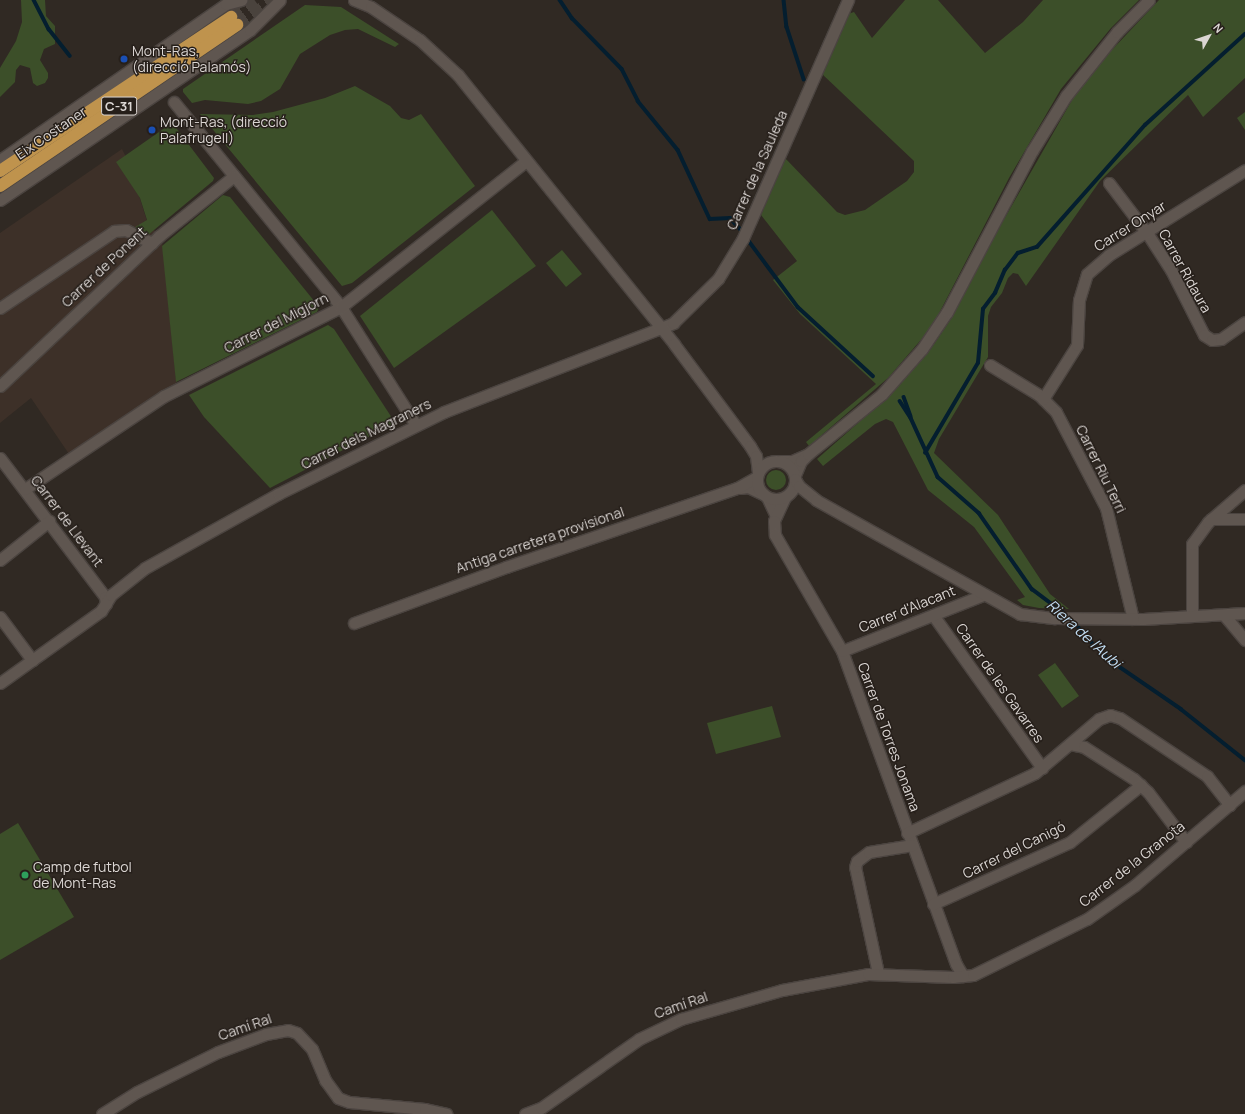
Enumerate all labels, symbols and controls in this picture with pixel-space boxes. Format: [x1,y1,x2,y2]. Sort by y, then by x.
north arrow [1189,16,1229,56]
text: N [1210,20,1227,36]
place label: Mont-Ras, (direcció Palamós) [132,43,251,76]
marker: Mont-Ras, (direcció Palamós) [119,54,129,64]
road number: C-31 [101,95,137,117]
street label: Eix Costaner [12,103,90,163]
street label: Carrer de la Sauleda [723,108,791,232]
place label: Mont-Ras, (direcció Palafrugell) [160,114,287,146]
marker: Mont-Ras, (direcció Palafrugell) [147,125,157,135]
street label: Carrer Onyar [1091,197,1169,255]
street label: Carrer de Ponent [58,223,150,311]
street label: Carrer Ridaura [1155,226,1215,316]
street label: Carrer del Migjorn [221,289,331,357]
street label: Carrer dels Magraners [298,395,434,473]
street label: Carrer Riu Terri [1072,422,1130,516]
street label: Carrer de Llevant [27,472,107,570]
street label: Antiga carretera provisional [453,503,627,577]
street label: Carrer d'Alacant [856,582,958,636]
water label: Riera de l'Aubi [1043,596,1125,672]
street label: Carrer de les Gavarres [952,620,1048,746]
street label: Carrer de Torres Jonama [854,660,924,814]
street label: Carrer del Canigó [960,818,1068,882]
street label: Carrer de la Granota [1076,818,1188,910]
place label: Camp de futbol de Mont-Ras [33,859,132,892]
marker: Camp de futbol de Mont-Ras [20,870,30,880]
street label: Camí Ral [652,988,710,1022]
street label: Camí Ral [216,1010,274,1044]

